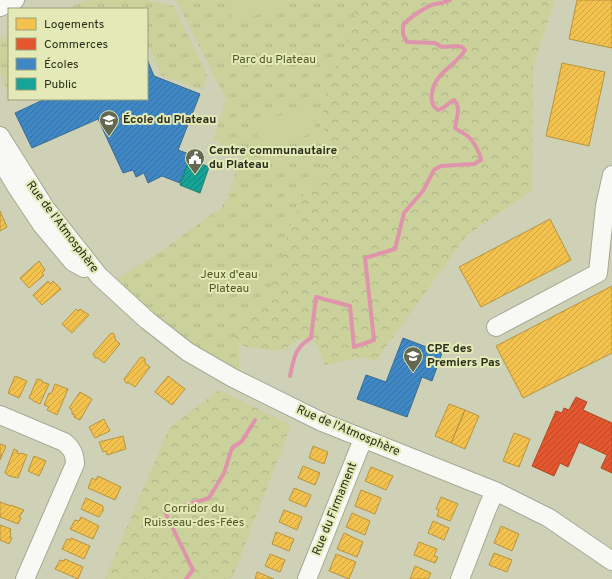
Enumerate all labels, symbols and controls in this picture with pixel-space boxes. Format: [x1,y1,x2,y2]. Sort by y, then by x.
legend [8,8,148,100]
text: Logements [44,17,104,33]
text: Commerces [44,37,108,53]
park label: Parc du Plateau [232,52,316,68]
text: Écoles [44,57,79,73]
text: Public [44,77,77,93]
school or university icon: École du Plateau [98,109,120,137]
place label: École du Plateau [123,112,216,128]
place label: Centre communautaire du Plateau [209,143,338,173]
public building icon: Centre communautaire du Plateau [184,147,206,175]
street label: Rue de l'Atmosphère [22,178,102,276]
park label: Jeux d'eau Plateau [200,267,258,297]
place label: CPE des Premiers Pas [427,341,501,371]
school or university icon: CPE des Premiers Pas [402,345,424,373]
street label: Rue de l'Atmosphère [294,402,402,460]
street label: Rue du Firmament [309,460,361,558]
park label: Corridor du Ruisseau-des-Fées [144,501,244,531]

